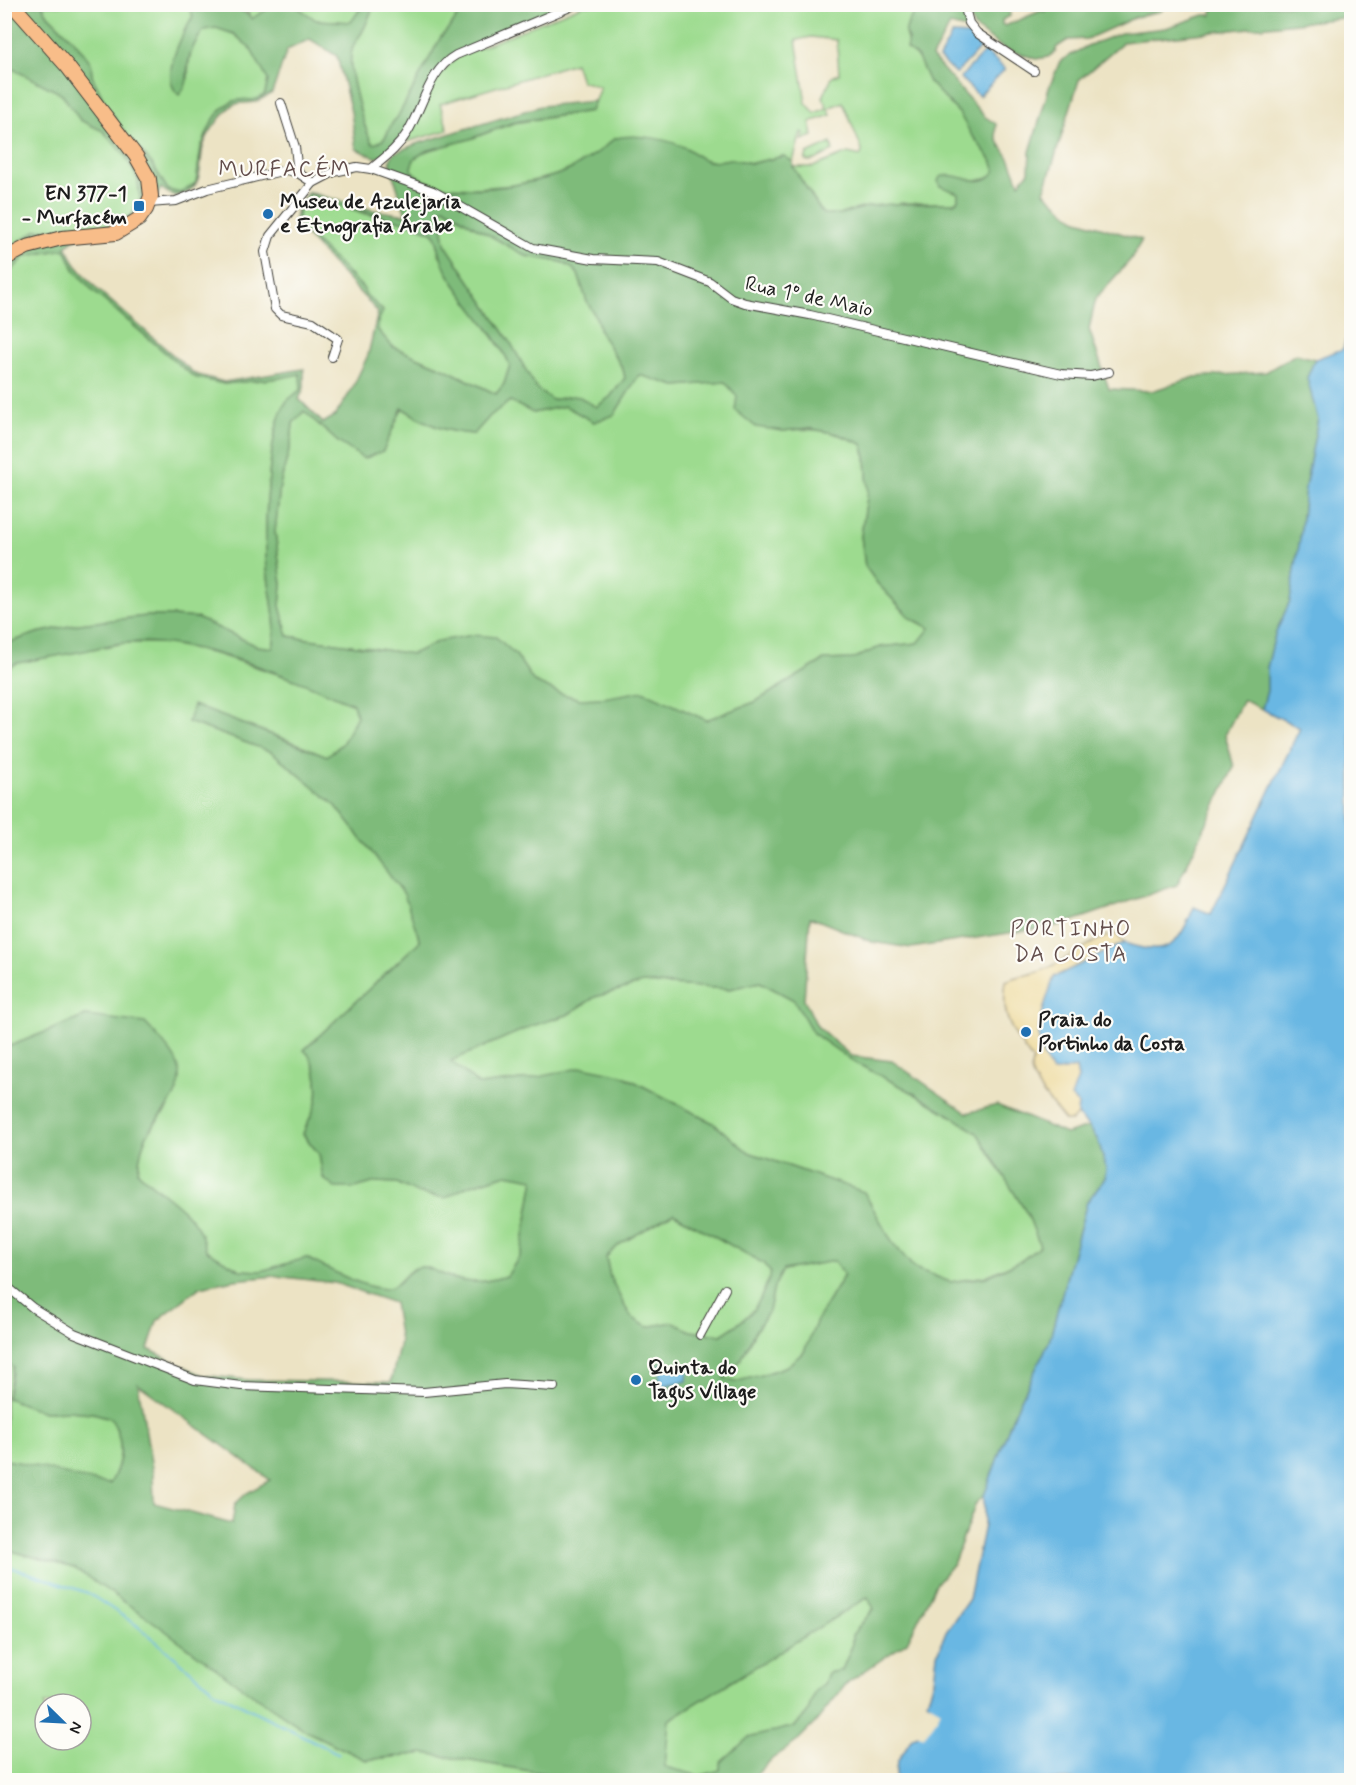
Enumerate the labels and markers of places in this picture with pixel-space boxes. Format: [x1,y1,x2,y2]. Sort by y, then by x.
place label: EN 377-1 - Murfacém [22,180,127,232]
place label: Museu de Azulejaria e Etnografia Árabe [280,188,462,242]
marker: EN 377-1 - Murfacém [132,199,146,213]
marker: Museu de Azulejaria e Etnografia Árabe [261,207,275,221]
place label: Praia do Portinho da Costa [1038,1006,1185,1058]
marker: Praia do Portinho da Costa [1019,1025,1033,1039]
place label: Quinta do Tagus Village [648,1354,757,1408]
marker: Quinta do Tagus Village [629,1373,643,1387]

